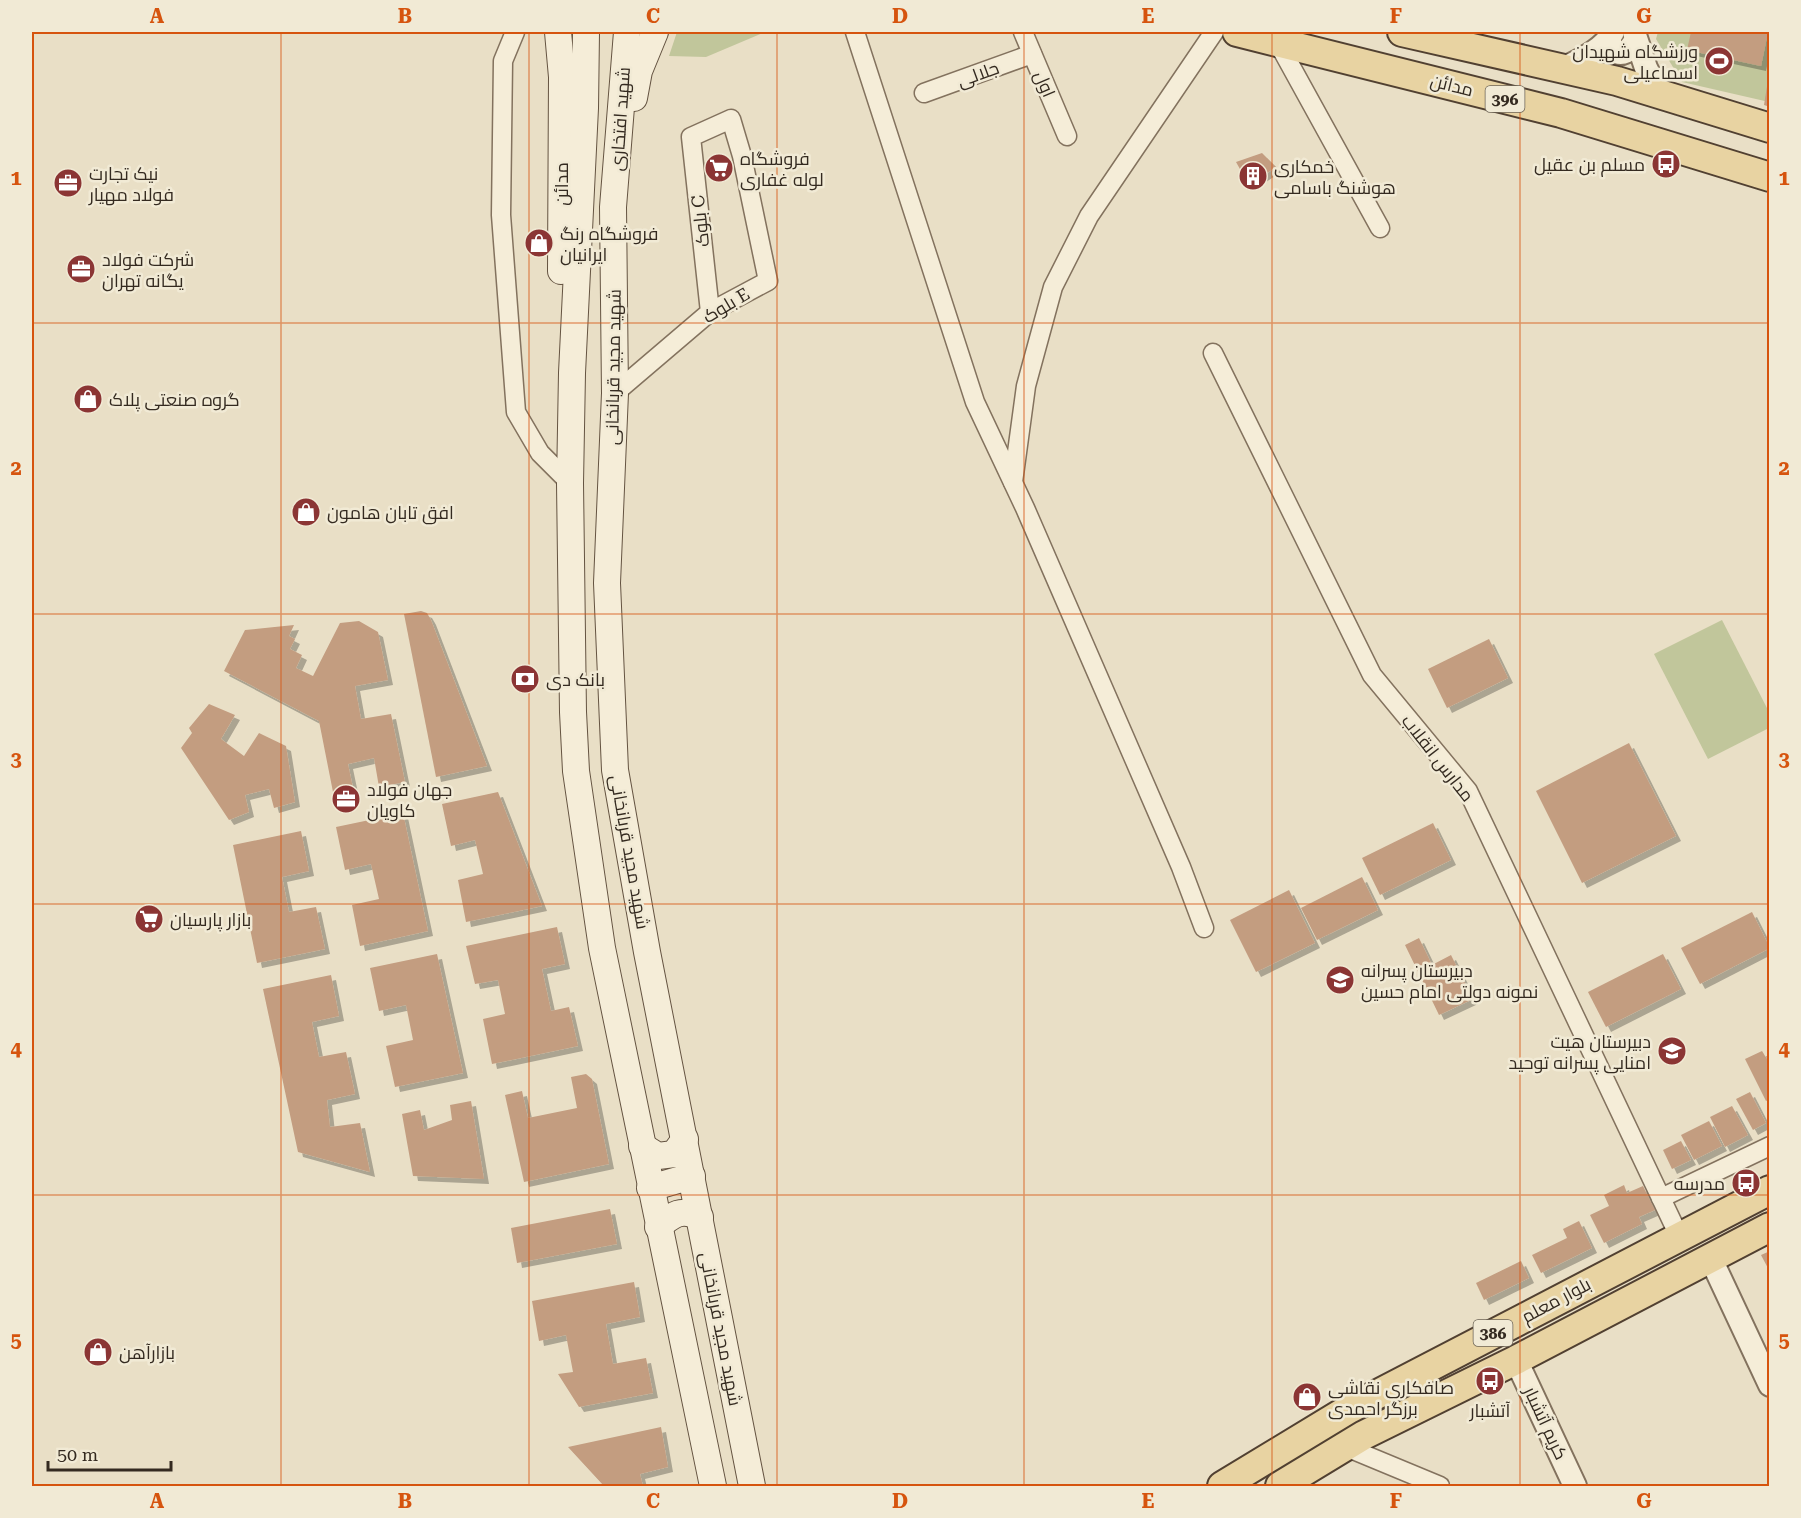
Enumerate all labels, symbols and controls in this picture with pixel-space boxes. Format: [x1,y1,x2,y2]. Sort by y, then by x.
text: A [150,4,165,28]
text: B [398,4,412,28]
text: C [646,4,660,28]
text: D [892,4,908,28]
text: E [1142,4,1155,28]
text: F [1390,4,1402,28]
text: G [1636,4,1652,28]
place label: ورزشگاه شهیدان اسماعیلی [1572,41,1698,84]
sports icon: ورزشگاه شهیدان اسماعیلی [1703,45,1735,77]
street label: جلالی [954,57,1002,92]
street label: شهید افتخاری [606,66,635,172]
street label: اول [1029,68,1060,101]
street label: مدائن [1428,70,1476,101]
road number: 396 [1486,86,1524,112]
place label: فروشگاه لوله غفاری [740,148,824,191]
bus stop icon: مسلم بن عقیل [1650,148,1682,180]
supermarket icon: فروشگاه لوله غفاری [703,152,735,184]
place label: مسلم بن عقیل [1534,154,1645,177]
place label: خمکاری هوشنگ باسامی [1274,156,1396,199]
building icon: خمکاری هوشنگ باسامی [1237,160,1269,192]
street label: مدائن [551,162,573,206]
place label: نیک تجارت فولاد مهیار [88,163,174,206]
text: 1 [10,166,22,190]
text: 1 [1778,166,1790,190]
office icon: نیک تجارت فولاد مهیار [52,167,84,199]
street label: بلوک C [687,194,714,248]
place label: فروشگاه رنگ ایرانیان [560,223,658,266]
shop icon: فروشگاه رنگ ایرانیان [523,227,555,259]
place label: شرکت فولاد یگانه تهران [102,249,194,292]
office icon: شرکت فولاد یگانه تهران [65,253,97,285]
street label: بلوک E [699,283,754,328]
street label: شهید مجید قربانخانی [601,289,626,445]
shop icon: گروه صنعتی پلاک [72,383,104,415]
place label: گروه صنعتی پلاک [109,389,240,412]
text: 2 [10,456,22,480]
text: 2 [1778,456,1790,480]
shop icon: افق تابان هامون [290,496,322,528]
place label: افق تابان هامون [327,502,454,525]
bank icon: بانک دی [509,663,541,695]
place label: بانک دی [546,669,605,691]
street label: مدارس انقلاب [1397,710,1478,806]
text: 3 [10,747,22,771]
text: 3 [1778,747,1790,771]
street label: شهید مجید قربانخانی [605,773,654,931]
place label: جهان فولاد کاویان [367,779,452,822]
office icon: جهان فولاد کاویان [330,783,362,815]
supermarket icon: بازار پارسیان [133,903,165,935]
place label: بازار پارسیان [170,909,251,932]
place label: دبیرستان پسرانه نمونه دولتی امام حسین [1361,960,1538,1004]
school or university icon: دبیرستان پسرانه نمونه دولتی امام حسین [1324,964,1356,996]
place label: دبیرستان هیت امنایی پسرانه توحید [1509,1031,1651,1075]
school or university icon: دبیرستان هیت امنایی پسرانه توحید [1656,1035,1688,1067]
text: 4 [10,1037,22,1061]
text: 4 [1778,1037,1790,1061]
bus stop icon: مدرسه [1730,1167,1762,1199]
place label: مدرسه [1674,1173,1725,1195]
street label: شهید مجید قربانخانی [695,1250,746,1408]
street label: بلوار معلم [1518,1273,1595,1329]
road number: 386 [1474,1320,1512,1346]
text: 5 [10,1328,22,1352]
text: 5 [1778,1328,1790,1352]
shop icon: بازارآهن [82,1336,114,1368]
place label: بازارآهن [119,1342,175,1364]
bus stop icon: آتشبار [1474,1365,1506,1397]
place label: صافکاری نقاشی برزگر احمدی [1328,1377,1454,1420]
shop icon: صافکاری نقاشی برزگر احمدی [1291,1381,1323,1413]
street label: کریم آتشبار [1518,1382,1572,1464]
place label: آتشبار [1469,1400,1510,1422]
scale bar [48,1434,171,1472]
text: 50 m [57,1444,98,1465]
text: A [150,1489,165,1513]
text: B [398,1489,412,1513]
text: C [646,1489,660,1513]
text: D [892,1489,908,1513]
text: E [1142,1489,1155,1513]
text: F [1390,1489,1402,1513]
text: G [1636,1489,1652,1513]

